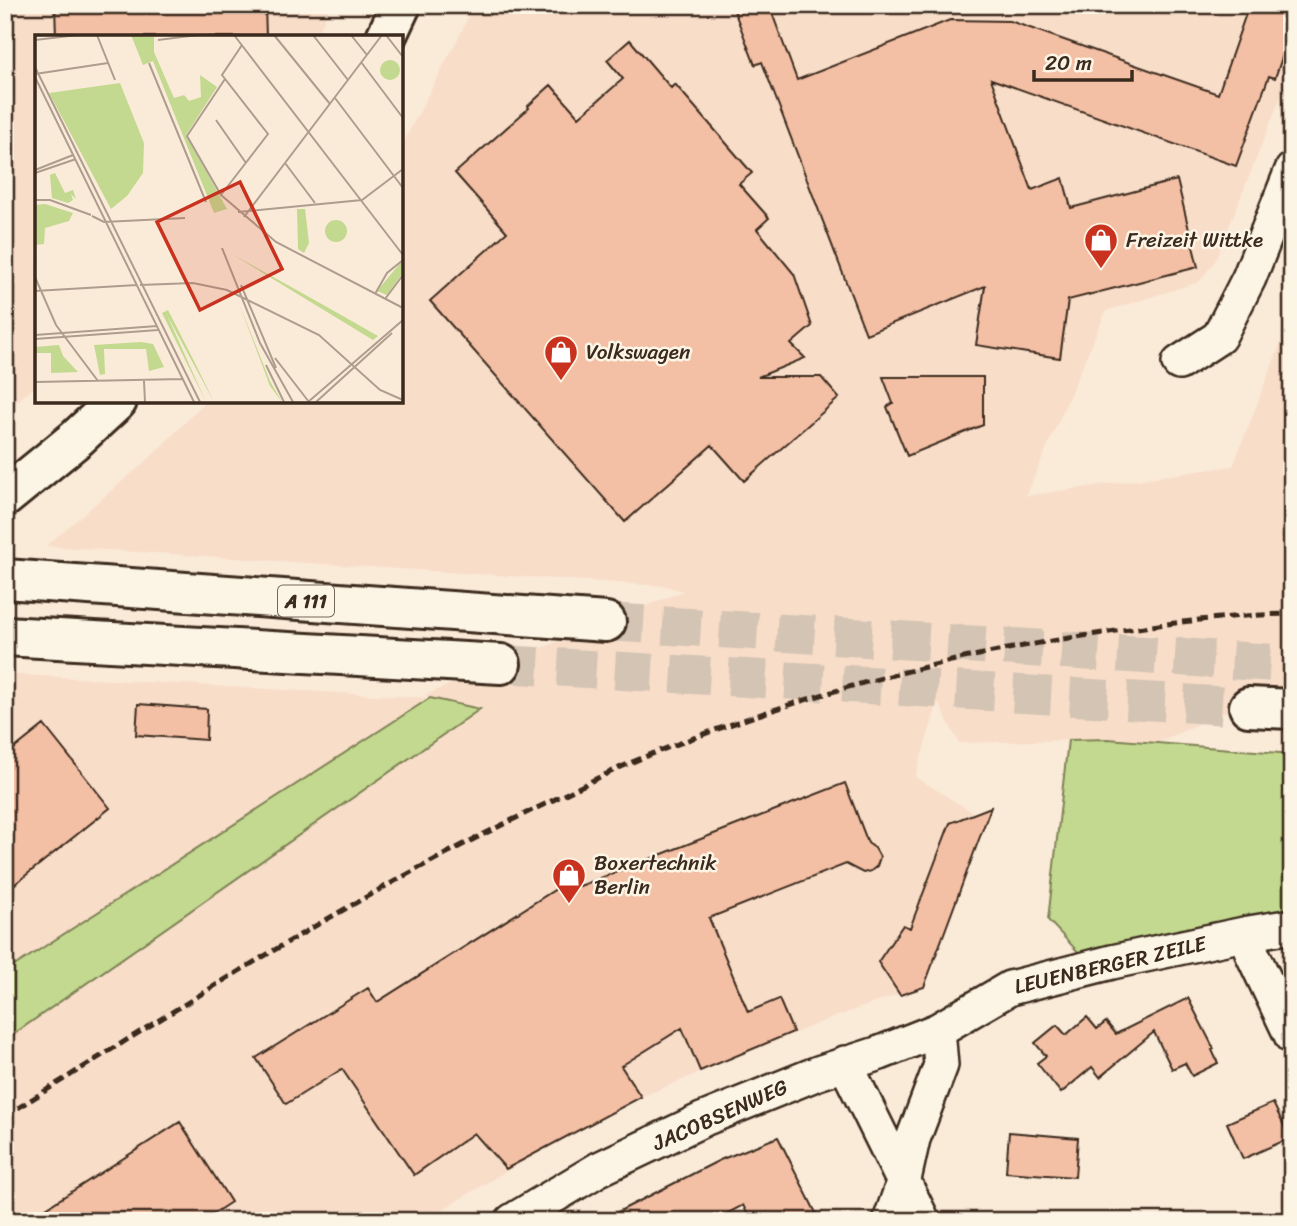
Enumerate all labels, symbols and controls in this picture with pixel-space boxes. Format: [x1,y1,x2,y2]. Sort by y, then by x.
inset map [35,35,402,402]
scale bar [1034,38,1132,82]
text: 20 m [1045,44,1092,82]
shop icon: Freizeit Wittke [1082,221,1120,270]
place label: Freizeit Wittke [1126,221,1263,259]
shop icon: Volkswagen [542,333,580,382]
place label: Volkswagen [586,333,690,371]
road number: A 111 [278,586,334,616]
place label: Boxertechnik Berlin [594,844,717,906]
shop icon: Boxertechnik Berlin [550,856,588,905]
street label: LEUENBERGER ZEILE [1010,924,1211,1006]
street label: JACOBSENWEG [645,1068,794,1162]

